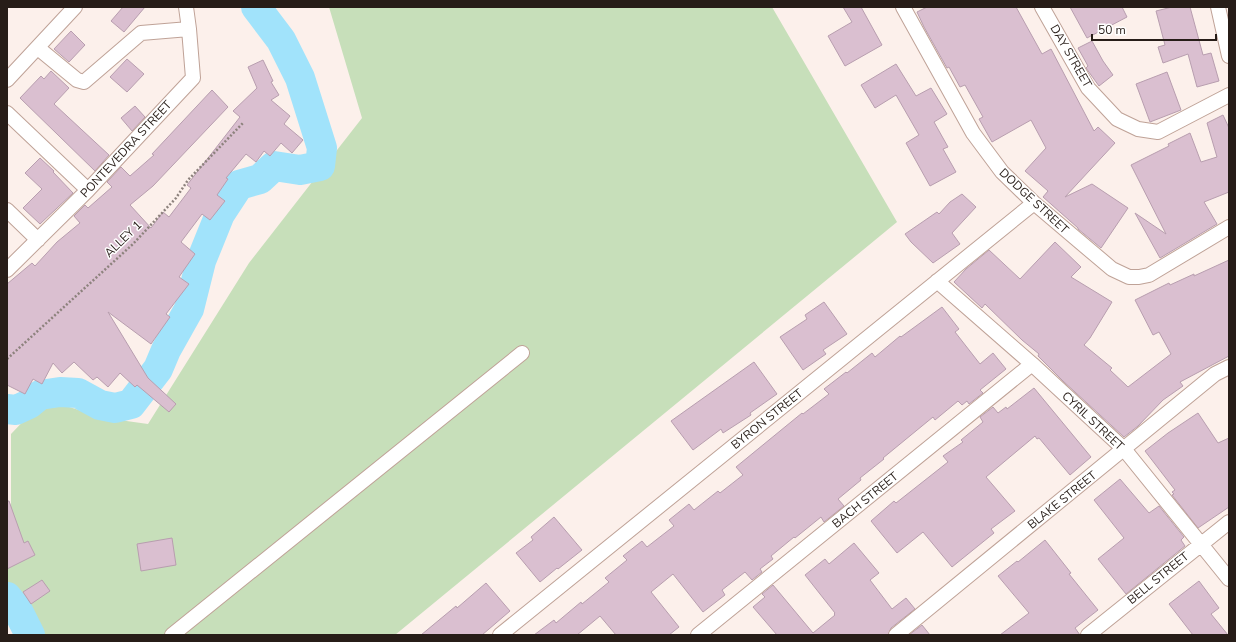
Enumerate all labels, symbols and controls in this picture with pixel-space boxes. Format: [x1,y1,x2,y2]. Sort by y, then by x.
scale bar [1092,16,1216,42]
street label: DAY STREET [1046,21,1096,91]
text: 50 m [1098,22,1126,38]
street label: PONTEVEDRA STREET [77,96,176,201]
street label: DODGE STREET [996,165,1073,238]
street label: ALLEY 1 [101,217,145,261]
street label: BYRON STREET [728,385,807,453]
street label: CYRIL STREET [1058,388,1128,454]
street label: BLAKE STREET [1024,467,1100,533]
street label: BACH STREET [829,468,902,532]
street label: BELL STREET [1124,548,1193,608]

